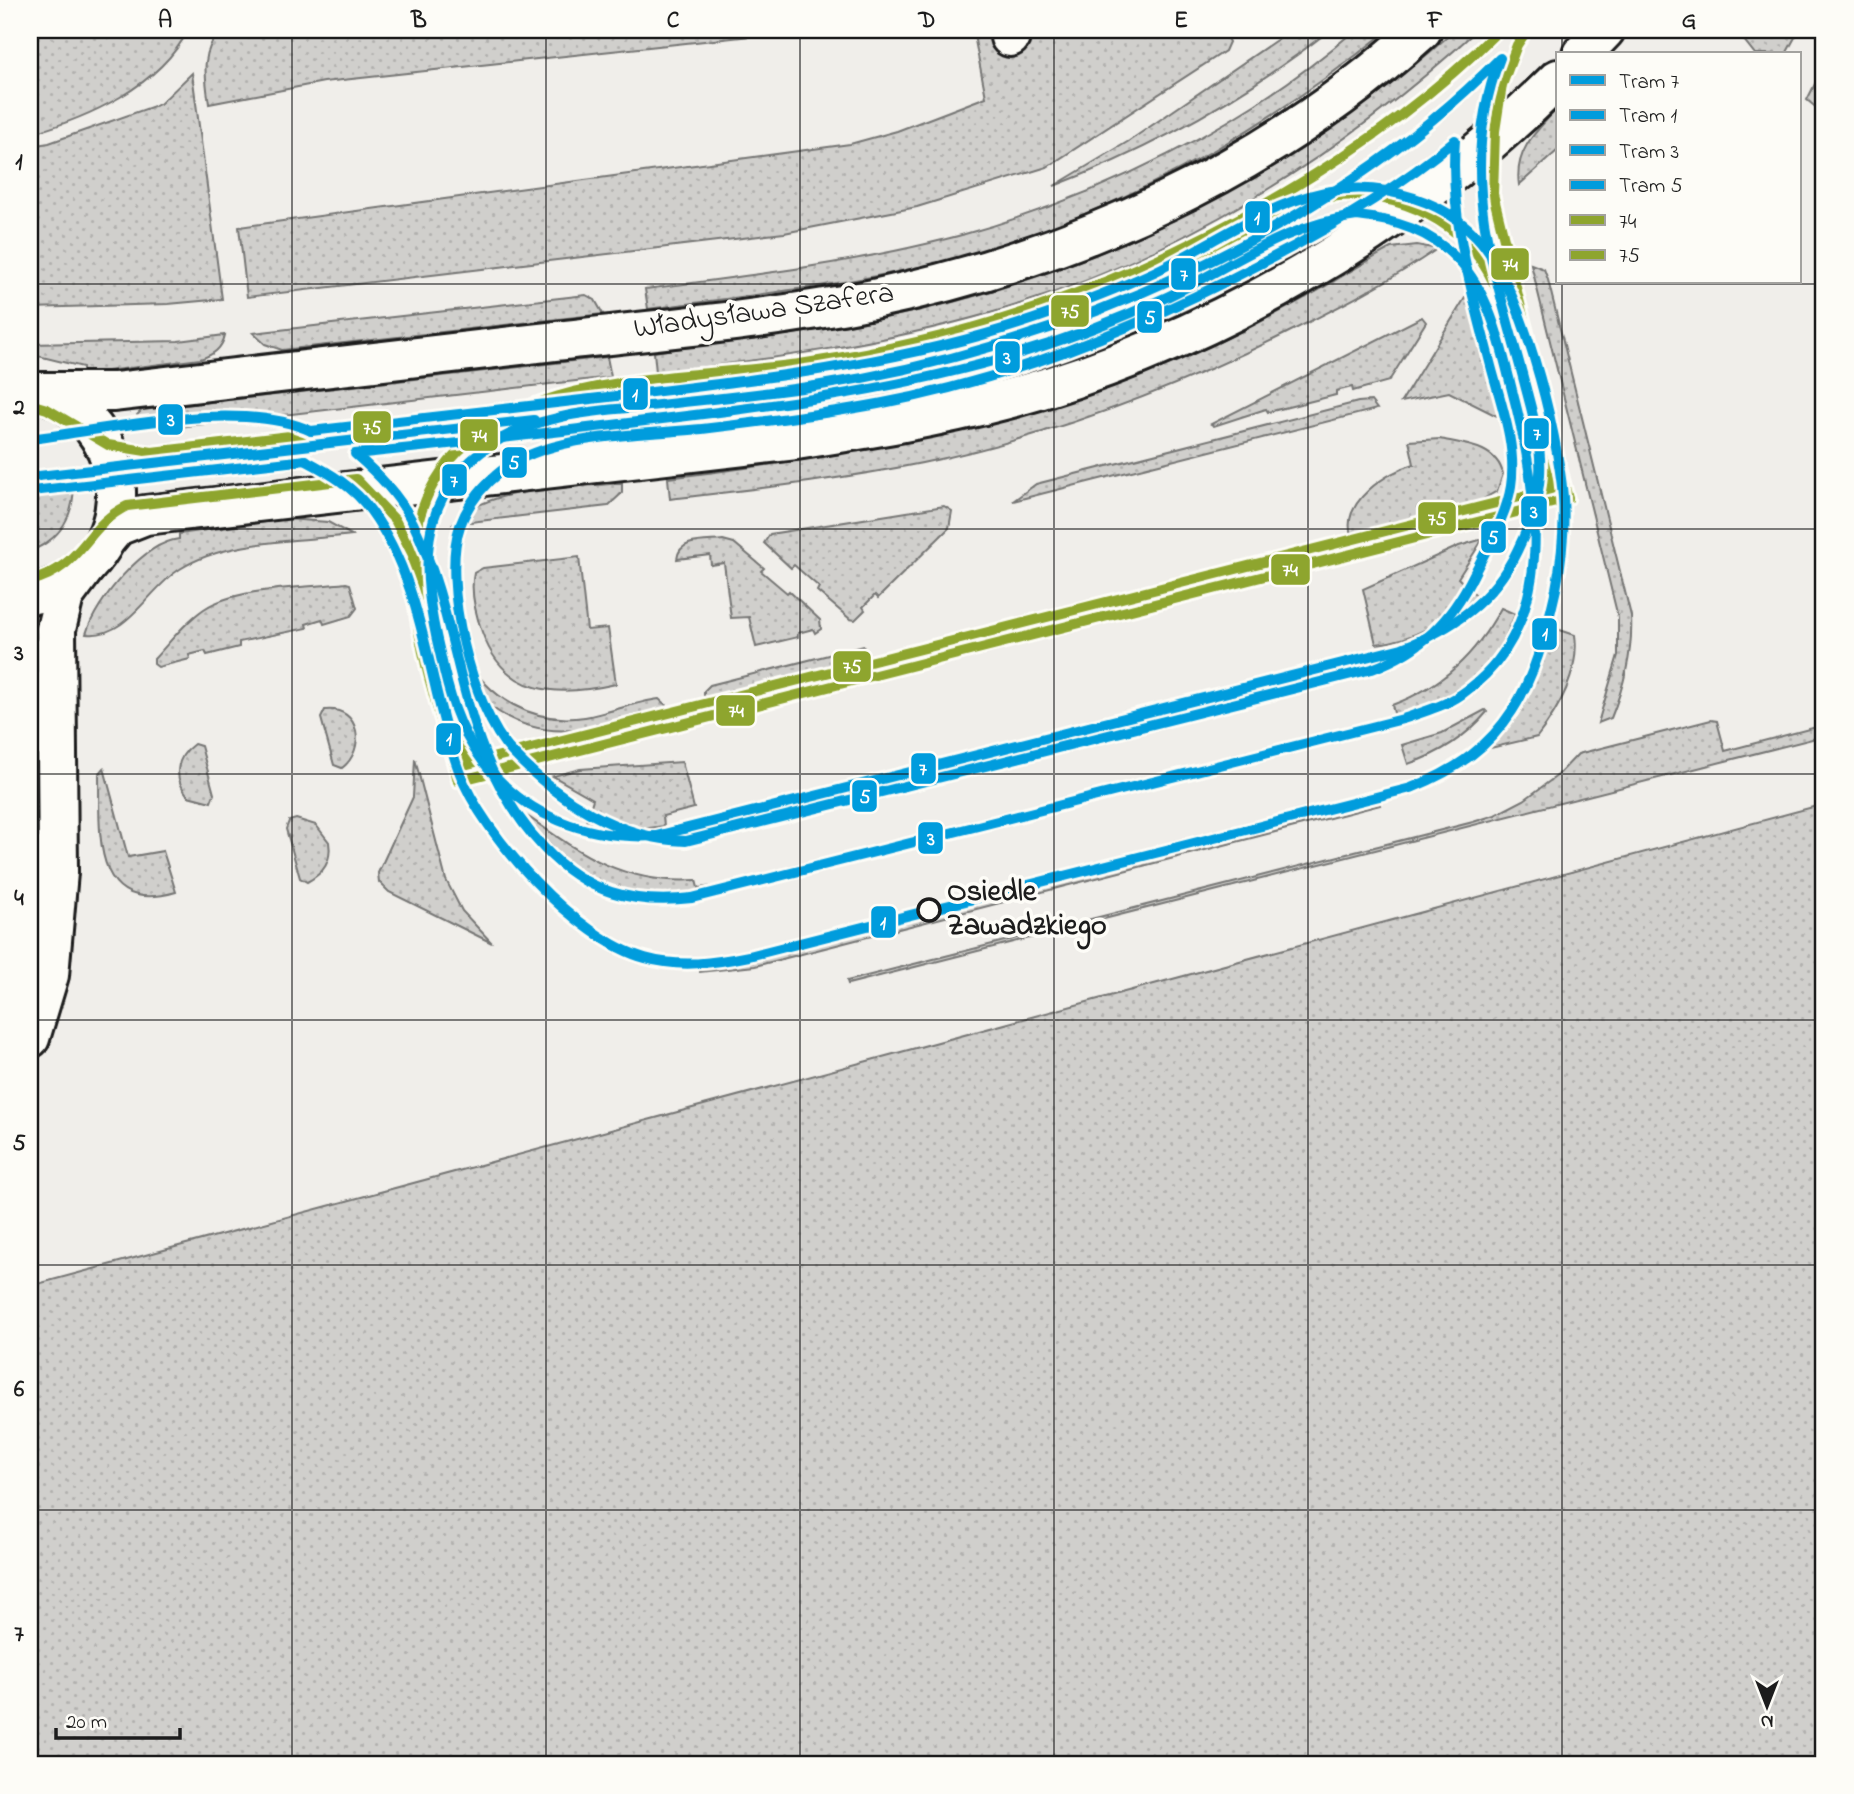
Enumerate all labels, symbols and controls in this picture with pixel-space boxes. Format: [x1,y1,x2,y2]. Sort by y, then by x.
text: A [158,5,172,38]
text: B [410,5,427,38]
text: C [667,5,680,38]
text: D [918,5,935,38]
text: E [1174,5,1188,38]
text: F [1427,5,1443,38]
text: G [1682,5,1696,38]
legend [1556,52,1801,284]
text: Tram 7 [1619,68,1679,98]
text: Tram 1 [1619,102,1677,132]
text: Tram 3 [1619,138,1679,168]
text: 1 [15,147,23,180]
text: Tram 5 [1619,172,1682,202]
line badge: 1 [1244,200,1271,234]
text: 1 [1254,206,1260,233]
text: 74 [1619,208,1637,238]
text: 75 [1619,242,1640,272]
line badge: 74 [1490,247,1530,281]
text: 74 [1502,253,1518,280]
line badge: 7 [1170,257,1197,291]
text: 7 [1180,263,1188,290]
street label: Władysława Szafera [631,272,897,352]
line badge: 75 [1050,294,1090,328]
text: 75 [1061,300,1079,327]
line badge: 5 [1136,300,1163,334]
text: 5 [1145,306,1156,333]
line badge: 3 [994,340,1021,374]
text: 3 [1002,346,1011,373]
line badge: 1 [622,377,649,411]
text: 1 [632,383,638,410]
text: 2 [12,392,25,425]
line badge: 3 [157,403,184,436]
text: 3 [166,408,175,435]
line badge: 75 [352,410,392,444]
text: 75 [363,416,381,443]
line badge: 7 [1523,417,1550,450]
line badge: 74 [459,418,499,452]
text: 7 [1533,422,1541,449]
text: 74 [471,424,487,451]
line badge: 5 [501,446,528,479]
text: 5 [509,451,520,478]
line badge: 7 [441,463,468,497]
text: 7 [450,469,458,496]
line badge: 3 [1520,495,1548,528]
text: 3 [1529,500,1538,527]
line badge: 75 [1417,501,1457,535]
text: 75 [1428,507,1446,534]
line badge: 5 [1480,520,1507,554]
text: 5 [1488,526,1499,553]
line badge: 74 [1270,553,1311,586]
text: 74 [1282,558,1298,585]
line badge: 1 [1531,617,1558,651]
text: 1 [1542,622,1548,649]
text: 3 [13,638,24,671]
line badge: 75 [832,650,872,683]
text: 75 [843,655,861,682]
line badge: 74 [715,694,756,727]
text: 74 [728,699,744,726]
line badge: 1 [435,722,462,756]
text: 1 [446,727,452,754]
line badge: 7 [910,752,937,785]
text: 7 [919,757,927,784]
line badge: 5 [851,779,878,813]
text: 5 [860,785,871,812]
line badge: 3 [917,821,944,855]
text: 3 [926,827,935,854]
place label: Osiedle Zawadzkiego [947,871,1107,950]
text: 4 [14,883,24,916]
marker: Osiedle Zawadzkiego [917,898,941,922]
line badge: 1 [870,905,897,939]
text: 1 [880,911,886,938]
text: 5 [12,1128,26,1161]
text: 6 [14,1374,25,1407]
text: 7 [14,1619,24,1652]
north arrow [1731,1672,1801,1742]
scale bar [56,1696,180,1740]
text: N [1760,1707,1773,1734]
text: 20 m [66,1708,107,1738]

